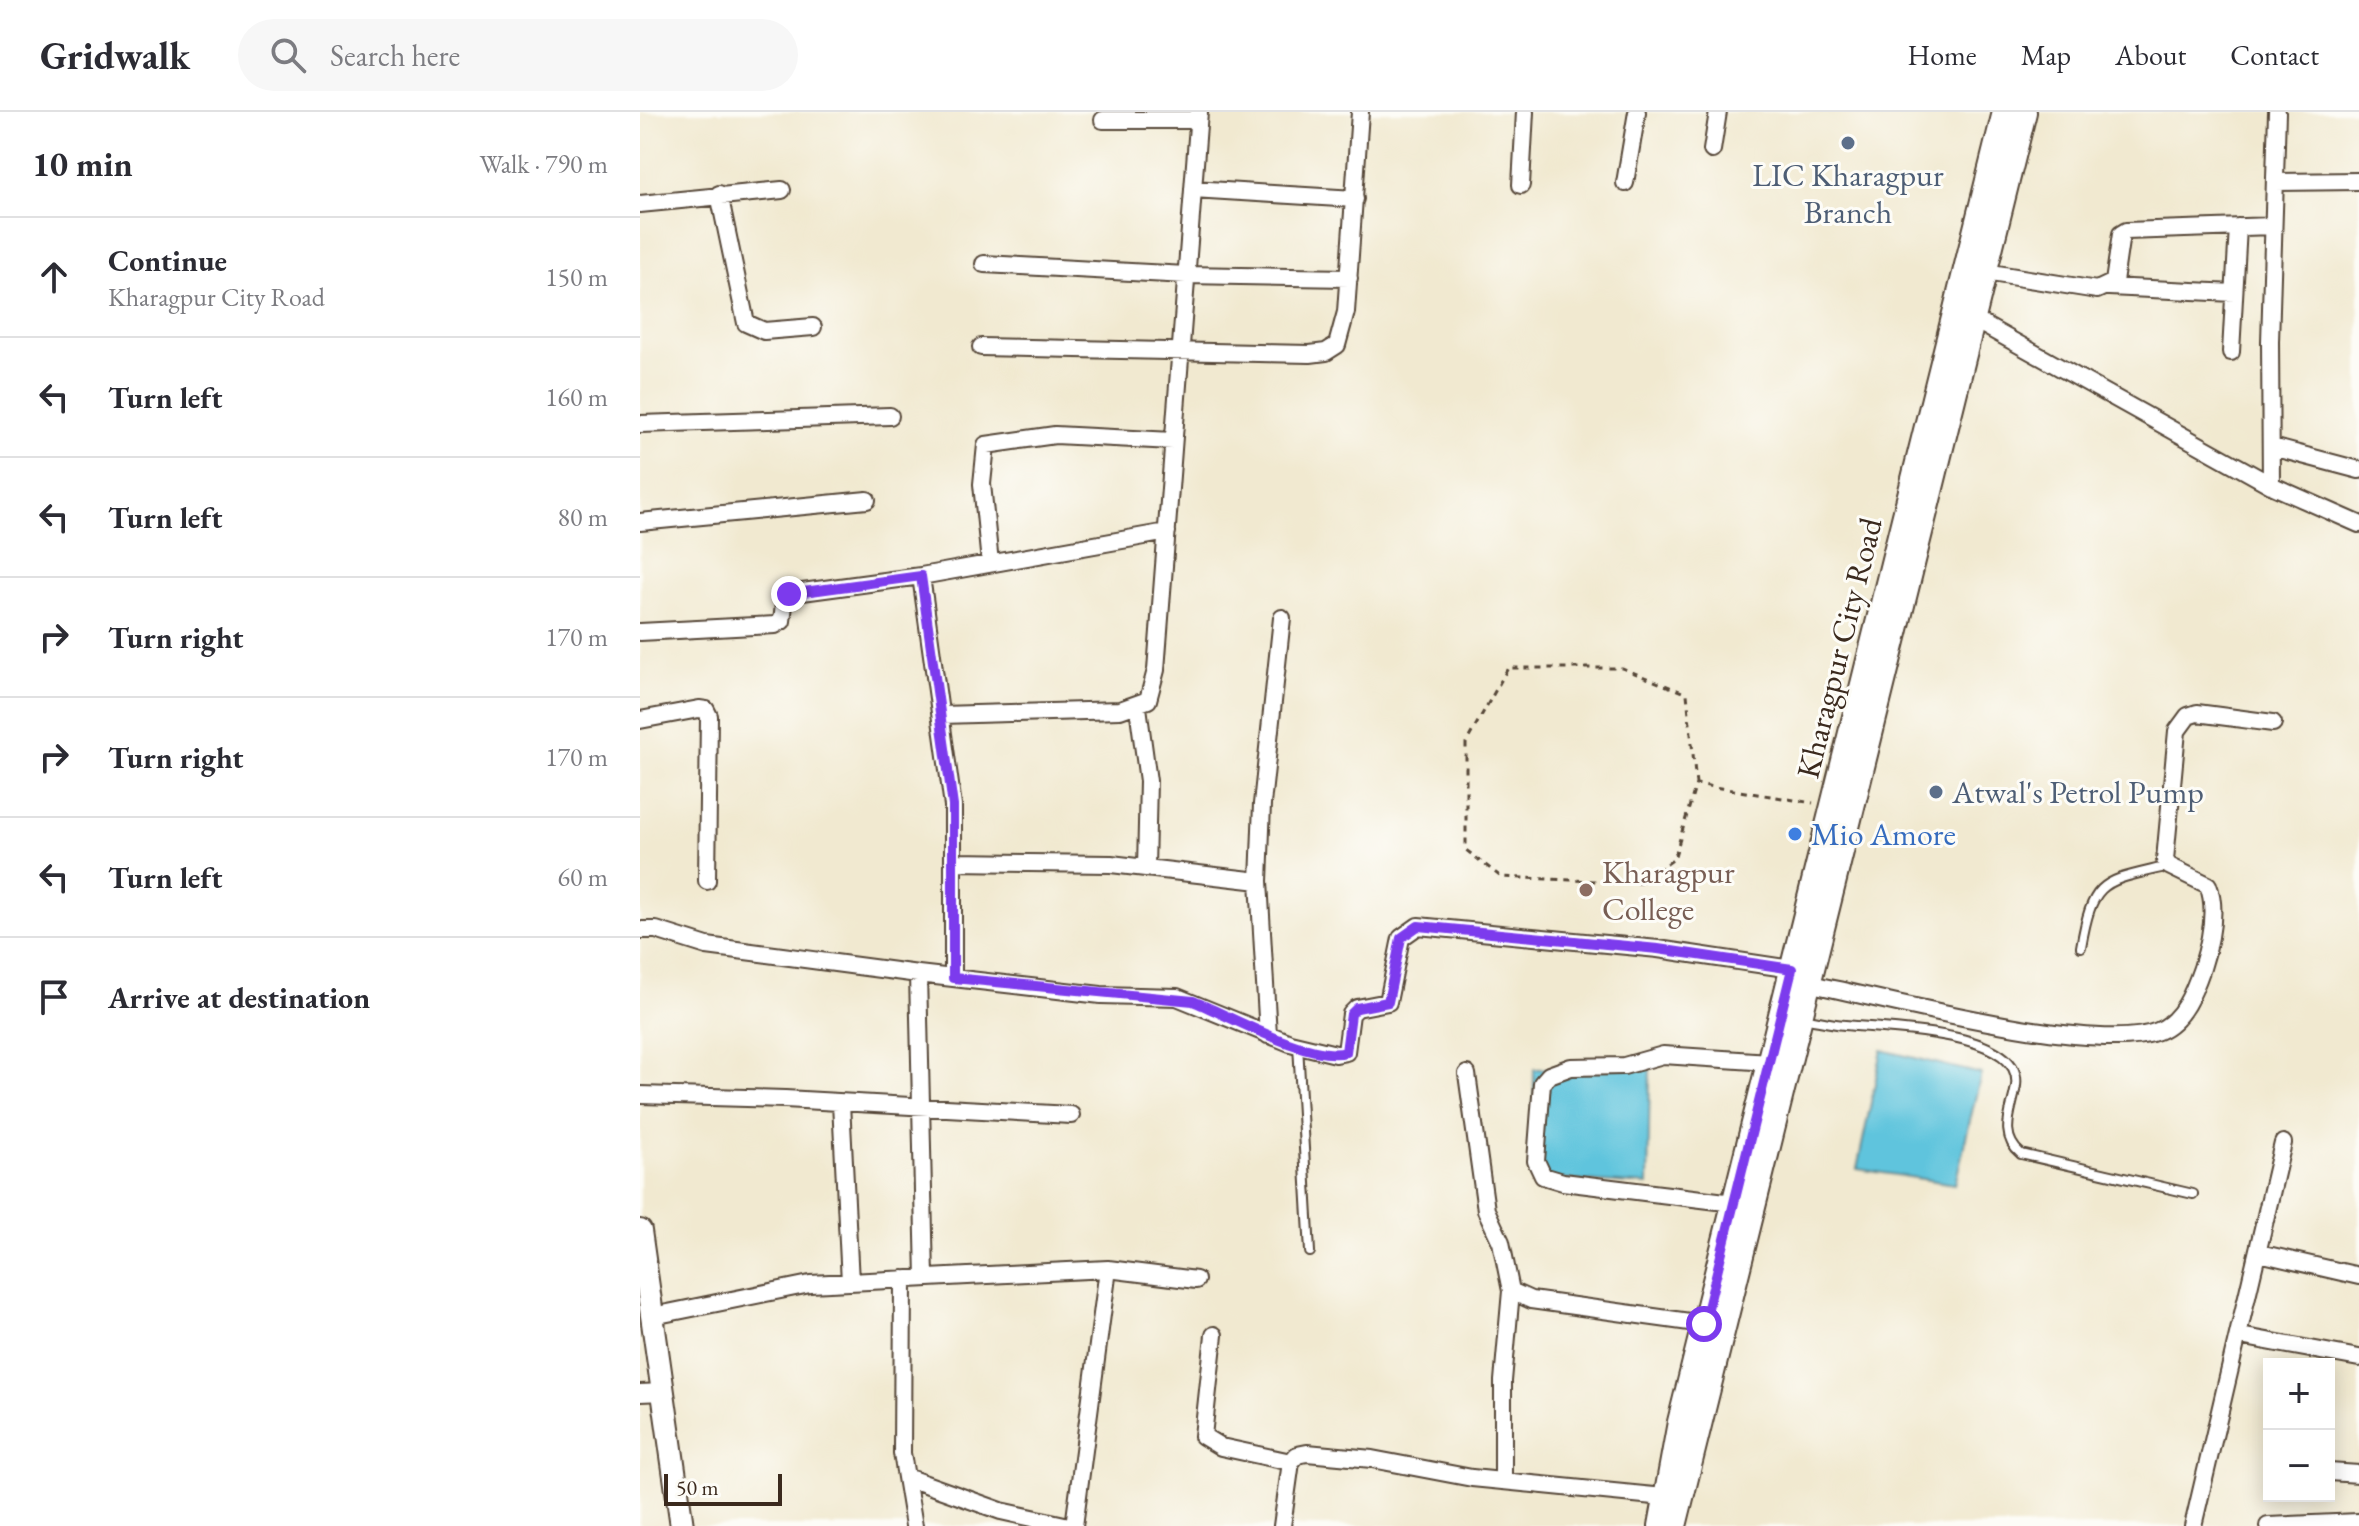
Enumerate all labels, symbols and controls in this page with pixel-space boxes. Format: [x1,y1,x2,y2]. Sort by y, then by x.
search box [238,19,798,91]
text: Gridwalk [40,31,190,80]
icon: search [266,33,310,77]
text: Search here [330,36,460,75]
text: Home [1907,37,1977,73]
text: Map [2021,37,2071,73]
text: About [2115,37,2186,73]
text: Contact [2230,37,2319,73]
marker: LIC Kharagpur Branch [1839,134,1857,152]
text: 10 min [32,142,133,186]
text: Walk · 790 m [480,147,608,181]
place label: LIC Kharagpur Branch [1752,154,1944,233]
text: Continue [108,241,227,280]
icon: ahead [32,255,76,299]
text: 150 m [545,260,608,294]
text: Kharagpur City Road [108,280,325,314]
icon: left [32,375,76,419]
text: Turn left [108,378,222,417]
text: 160 m [545,380,608,414]
icon: left [32,495,76,539]
text: Turn left [108,498,222,537]
text: 80 m [558,500,608,534]
street label: Kharagpur City Road [1786,513,1892,783]
route end [771,576,807,612]
icon: right [32,615,76,659]
text: Turn right [108,618,244,657]
text: 170 m [545,620,608,654]
icon: right [32,735,76,779]
text: Turn right [108,738,244,777]
text: 170 m [545,740,608,774]
place label: Atwal's Petrol Pump [1951,771,2204,813]
marker: Atwal's Petrol Pump [1927,783,1945,801]
place label: Mio Amore [1811,813,1956,855]
marker: Mio Amore [1786,825,1804,843]
place label: Kharagpur College [1602,851,1735,930]
icon: left [32,855,76,899]
text: Turn left [108,858,222,897]
text: 60 m [558,860,608,894]
marker: Kharagpur College [1577,881,1595,899]
icon: arrive [32,975,76,1019]
text: Arrive at destination [108,978,370,1017]
route start [1686,1306,1722,1342]
map controls [2263,1358,2335,1502]
button: + [2263,1358,2335,1430]
button: − [2263,1430,2335,1502]
scale bar [664,1470,782,1506]
text: 50 m [676,1473,719,1502]

